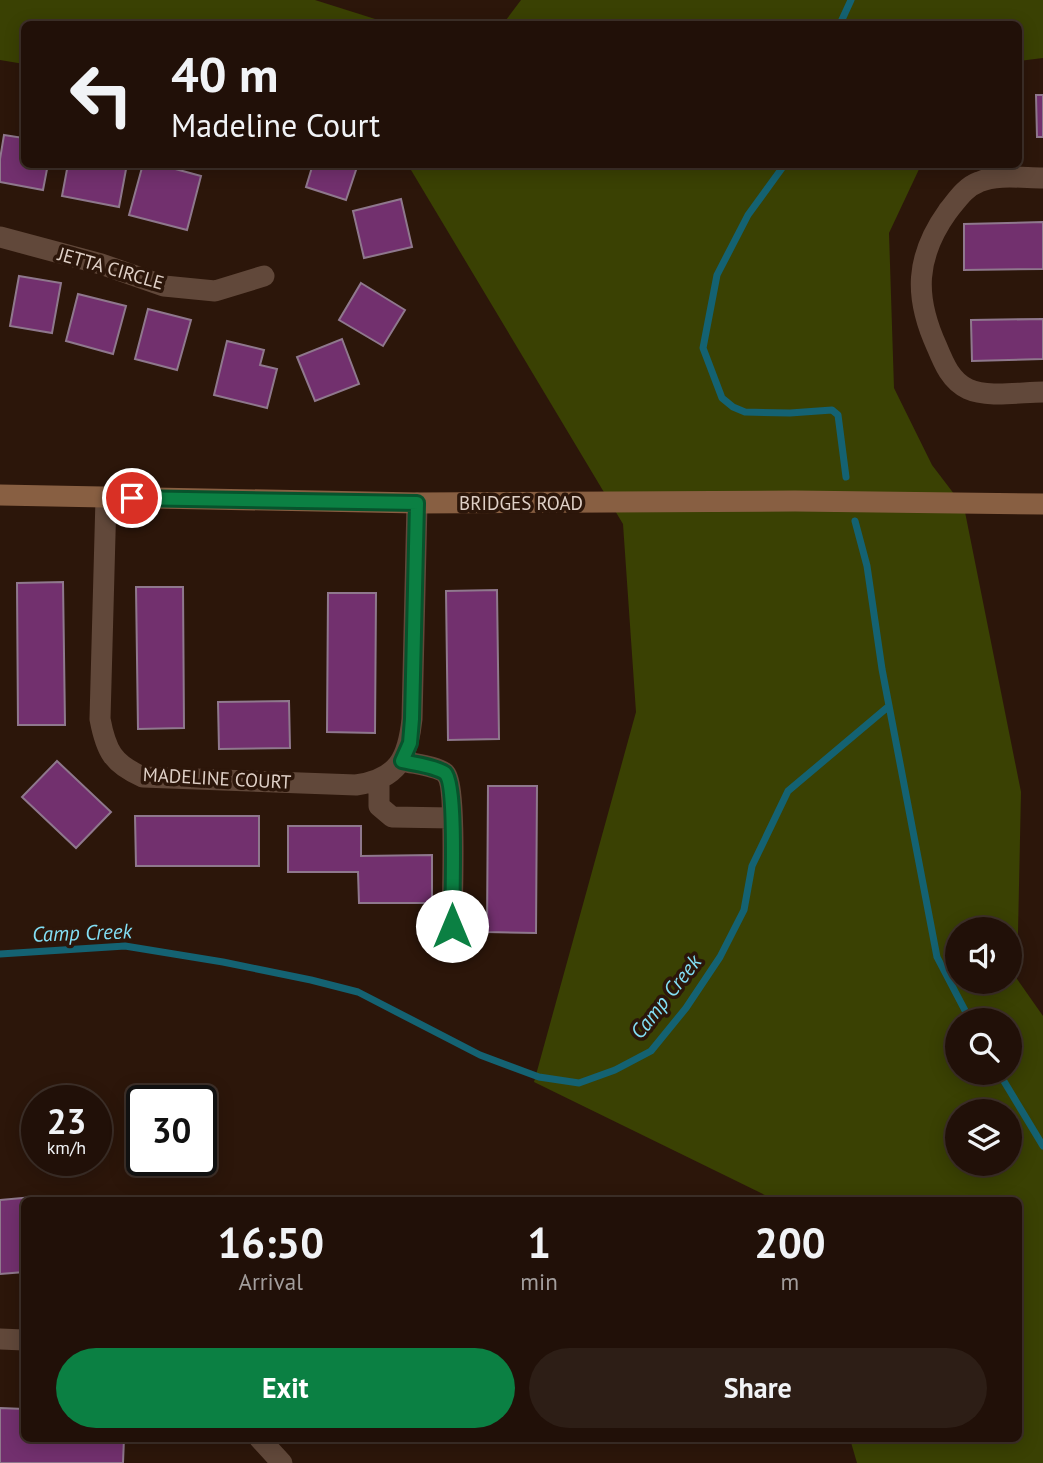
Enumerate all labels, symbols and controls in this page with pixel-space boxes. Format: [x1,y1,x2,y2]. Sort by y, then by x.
text: 40 m [171,42,278,106]
icon: left [56,49,147,140]
text: Madeline Court [171,104,380,146]
street label: JETTA CIRCLE [54,241,167,295]
pin [102,468,162,528]
icon: arrive [113,479,151,517]
street label: BRIDGES ROAD [459,491,583,515]
street label: MADELINE COURT [142,762,292,794]
position arrow [415,889,489,963]
water label: Camp Creek [32,917,134,948]
map controls [945,917,1022,1176]
button: sound [945,917,1022,994]
water label: Camp Creek [624,948,708,1044]
button: search [945,1008,1022,1085]
speed limit sign: 30 [126,1085,217,1176]
text: 23 [47,1098,86,1144]
button: layers [945,1099,1022,1176]
text: km/h [47,1136,86,1159]
text: 16:50 [217,1215,324,1270]
text: 1 [527,1215,551,1270]
text: 200 [754,1215,826,1270]
text: Arrival [238,1267,303,1296]
text: min [520,1267,558,1296]
text: m [781,1267,799,1296]
button: Exit [56,1348,515,1428]
button: Share [529,1348,987,1428]

